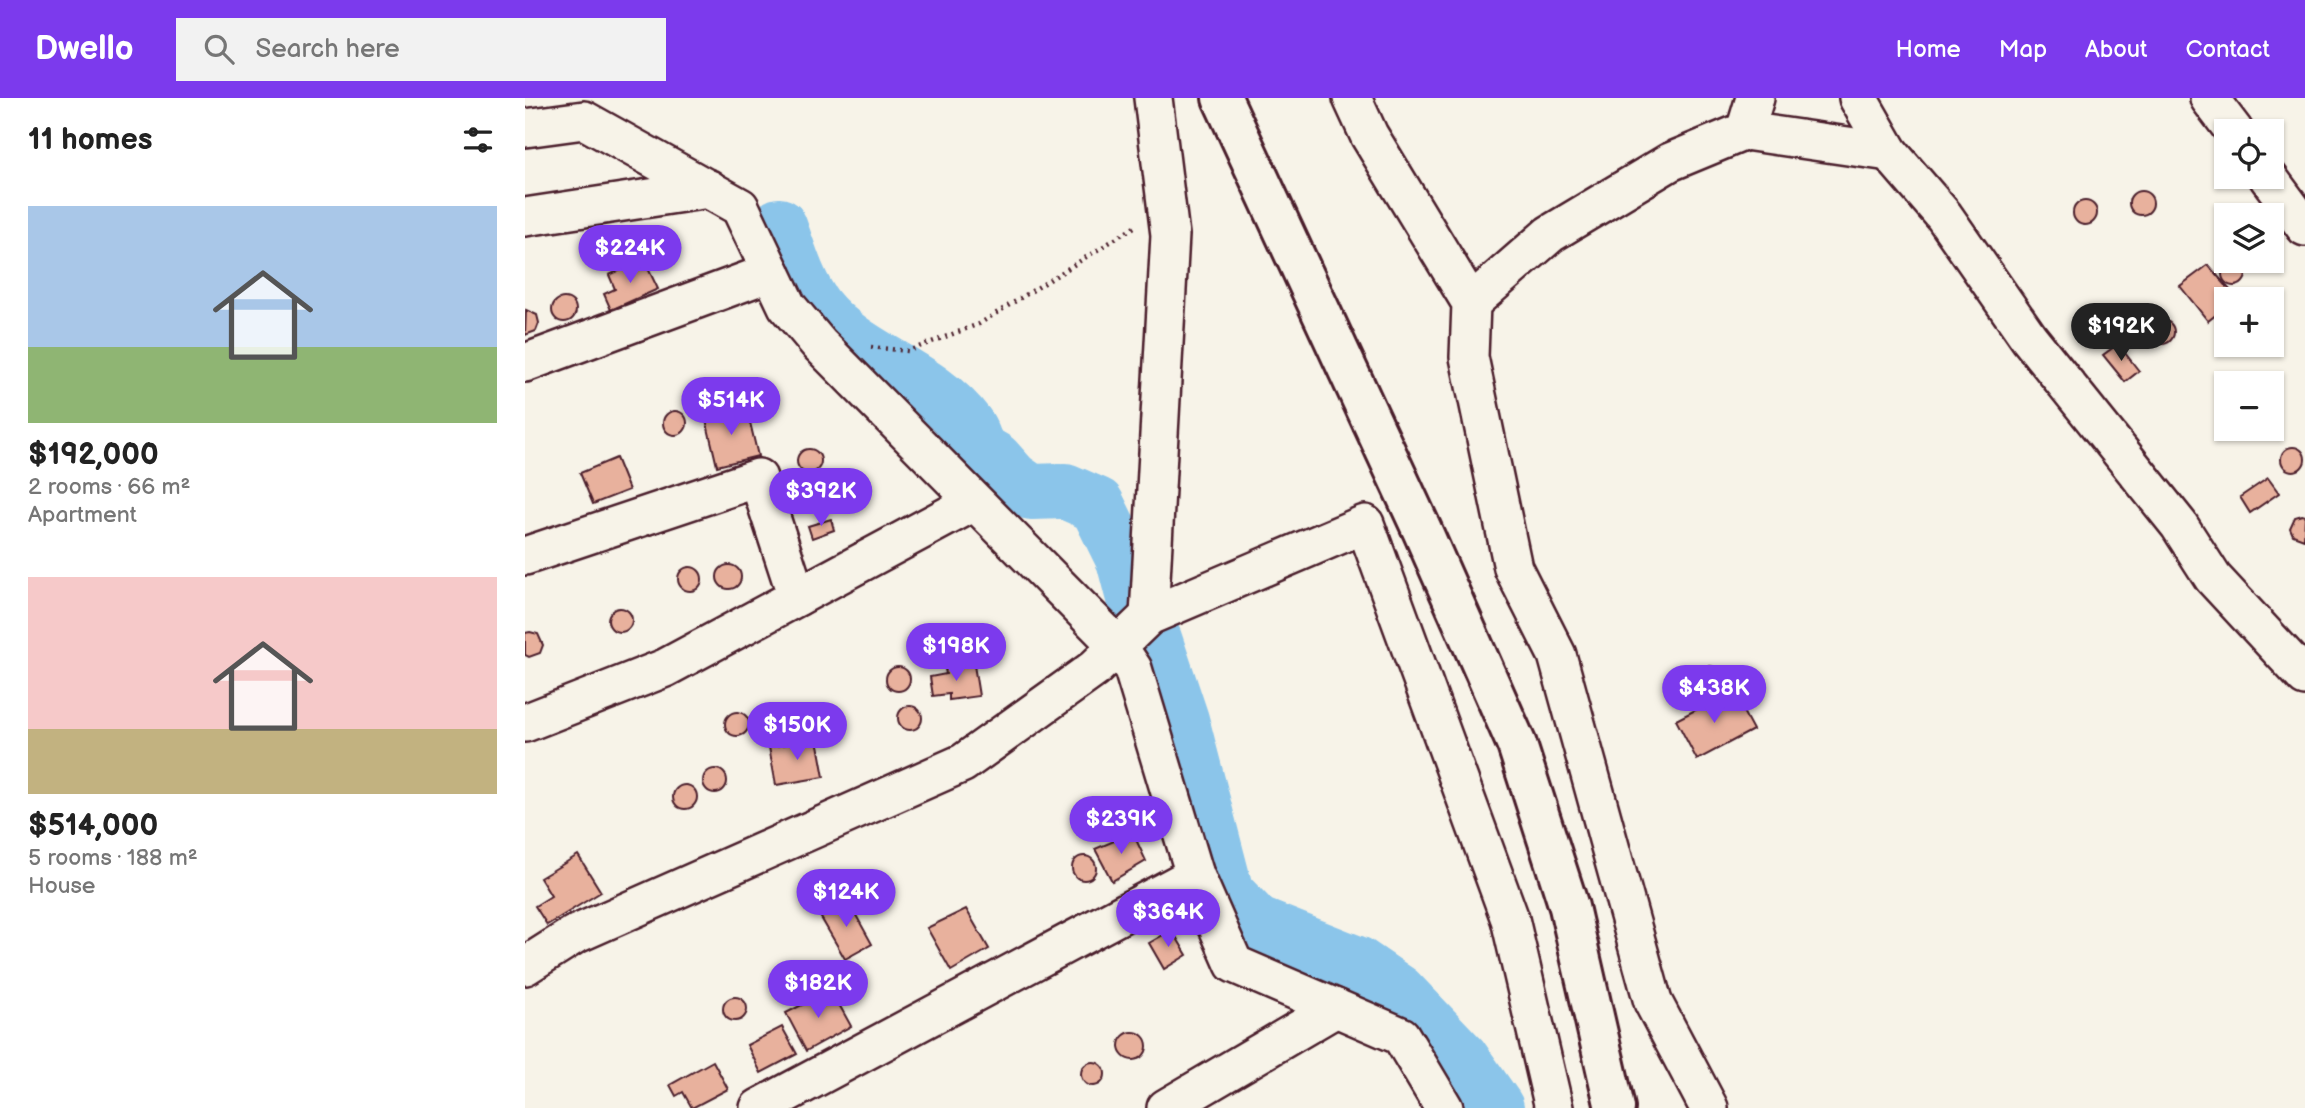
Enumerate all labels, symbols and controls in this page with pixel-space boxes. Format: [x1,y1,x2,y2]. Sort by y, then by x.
search box [176,18,666,81]
text: Dwello [35,29,134,69]
icon: search [200,30,238,68]
text: Search here [256,34,400,65]
text: Home [1896,35,1961,64]
text: Map [1999,35,2047,64]
text: About [2085,35,2147,64]
text: Contact [2185,35,2270,64]
map controls [2214,119,2284,441]
button: locate [2214,119,2284,189]
icon: filters [459,121,497,159]
text: 11 homes [28,122,152,158]
button: layers [2214,203,2284,273]
pin: $224K [581,226,679,285]
text: $224K [594,234,666,262]
icon: home [200,252,326,378]
button: + [2214,287,2284,357]
pin: $192K [2072,303,2170,363]
text: $192K [2087,312,2155,340]
button: − [2214,371,2284,441]
pin: $514K [682,378,780,437]
text: $514K [697,386,765,414]
text: $192,000 [28,437,159,473]
pin: $392K [772,468,870,528]
text: 2 rooms · 66 m² [28,473,190,501]
text: $392K [785,477,857,505]
text: Apartment [28,501,137,529]
icon: home [200,623,326,749]
pin: $198K [907,624,1005,683]
text: $198K [922,632,990,660]
pin: $438K [1665,666,1763,725]
text: $438K [1678,674,1750,702]
pin: $150K [748,702,846,762]
text: $150K [763,711,831,739]
pin: $239K [1072,796,1170,856]
text: $239K [1086,805,1156,833]
text: $514,000 [28,808,158,844]
text: 5 rooms · 188 m² [28,844,198,872]
pin: $124K [797,870,895,929]
text: House [28,872,95,900]
text: $124K [813,878,879,906]
pin: $364K [1119,890,1217,949]
text: $364K [1132,898,1204,926]
pin: $182K [769,960,867,1020]
text: $182K [784,969,852,997]

